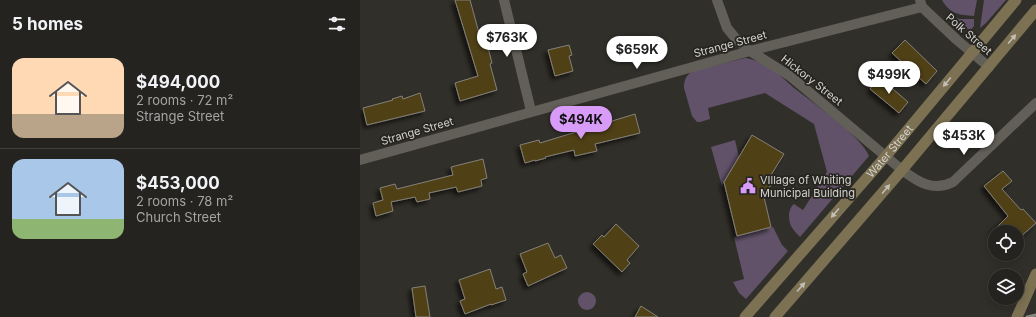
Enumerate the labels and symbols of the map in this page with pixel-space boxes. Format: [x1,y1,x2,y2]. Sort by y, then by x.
street label: Polk Street [943,10,995,58]
pin: $763K [479,24,535,58]
street label: Strange Street [692,27,768,60]
one-way arrow [1008,33,1017,44]
pin: $659K [609,36,665,70]
street label: Hickory Street [778,52,846,109]
pin: $499K [861,61,917,95]
one-way arrow [943,77,952,88]
pin: $494K [553,106,609,140]
street label: Strange Street [379,114,455,148]
street label: Water Street [863,122,916,180]
pin: $453K [936,122,992,156]
place label: VIllage of Whiting Municipal Building [760,173,855,200]
public building icon: VIllage of Whiting Municipal Building [739,177,757,195]
one-way arrow [881,184,890,194]
one-way arrow [831,208,840,218]
one-way arrow [796,283,805,292]

